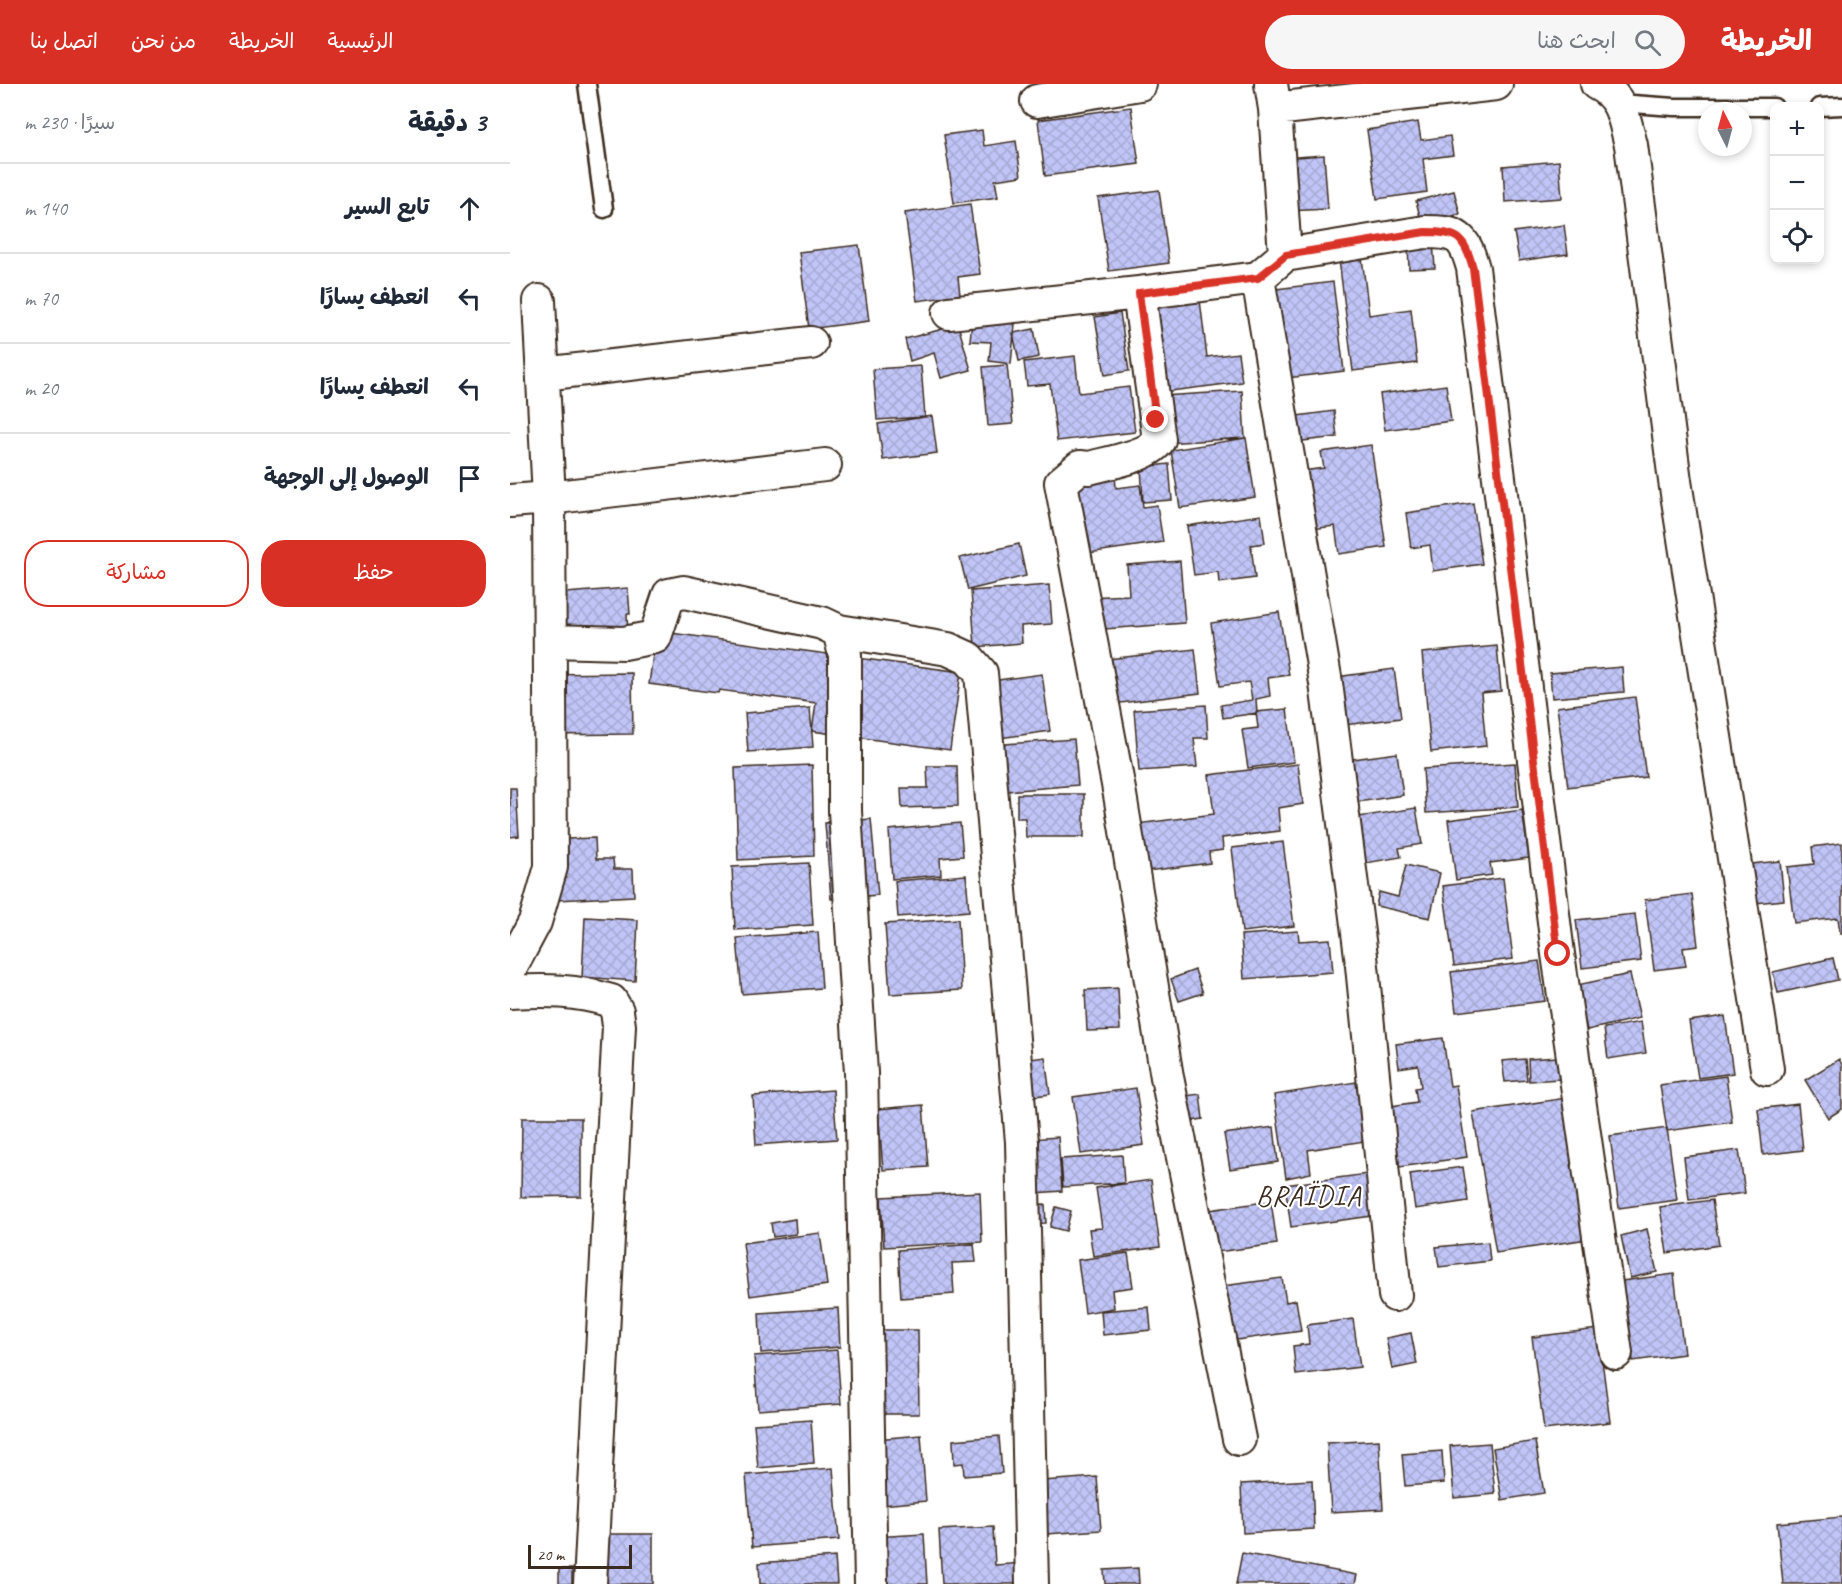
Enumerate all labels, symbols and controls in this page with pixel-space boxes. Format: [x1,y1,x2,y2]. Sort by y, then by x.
search box [1265,15,1685,69]
text: الخريطة [1721,23,1812,58]
icon: search [1631,26,1664,59]
text: ابحث هنا [1537,27,1616,55]
text: اتصل بنا [30,28,98,54]
text: من نحن [131,28,196,54]
text: الخريطة [229,28,295,54]
text: الرئيسية [328,28,393,54]
north arrow [1698,102,1752,156]
map controls [1770,102,1824,264]
button: + [1770,102,1824,156]
text: 3 دقيقة [408,106,486,139]
text: سيرًا · 230 m [24,110,115,135]
button: − [1770,156,1824,210]
icon: ahead [453,192,486,225]
text: تابع السير [345,193,429,221]
text: 140 m [24,196,67,221]
button: locate [1770,210,1824,264]
icon: left [453,282,486,315]
text: انعطف يسارًا [320,283,429,311]
text: 70 m [24,286,58,311]
icon: left [453,372,486,405]
text: انعطف يسارًا [320,373,429,401]
text: 20 m [24,376,58,401]
route end [1142,406,1168,432]
icon: arrive [453,462,486,495]
text: الوصول إلى الوجهة [264,463,429,491]
button: مشاركة [24,540,249,607]
button: حفظ [261,540,486,607]
route start [1544,940,1570,966]
district label: BRAÏDIA [1256,1178,1362,1213]
scale bar [528,1542,632,1570]
text: 20 m [537,1545,564,1565]

